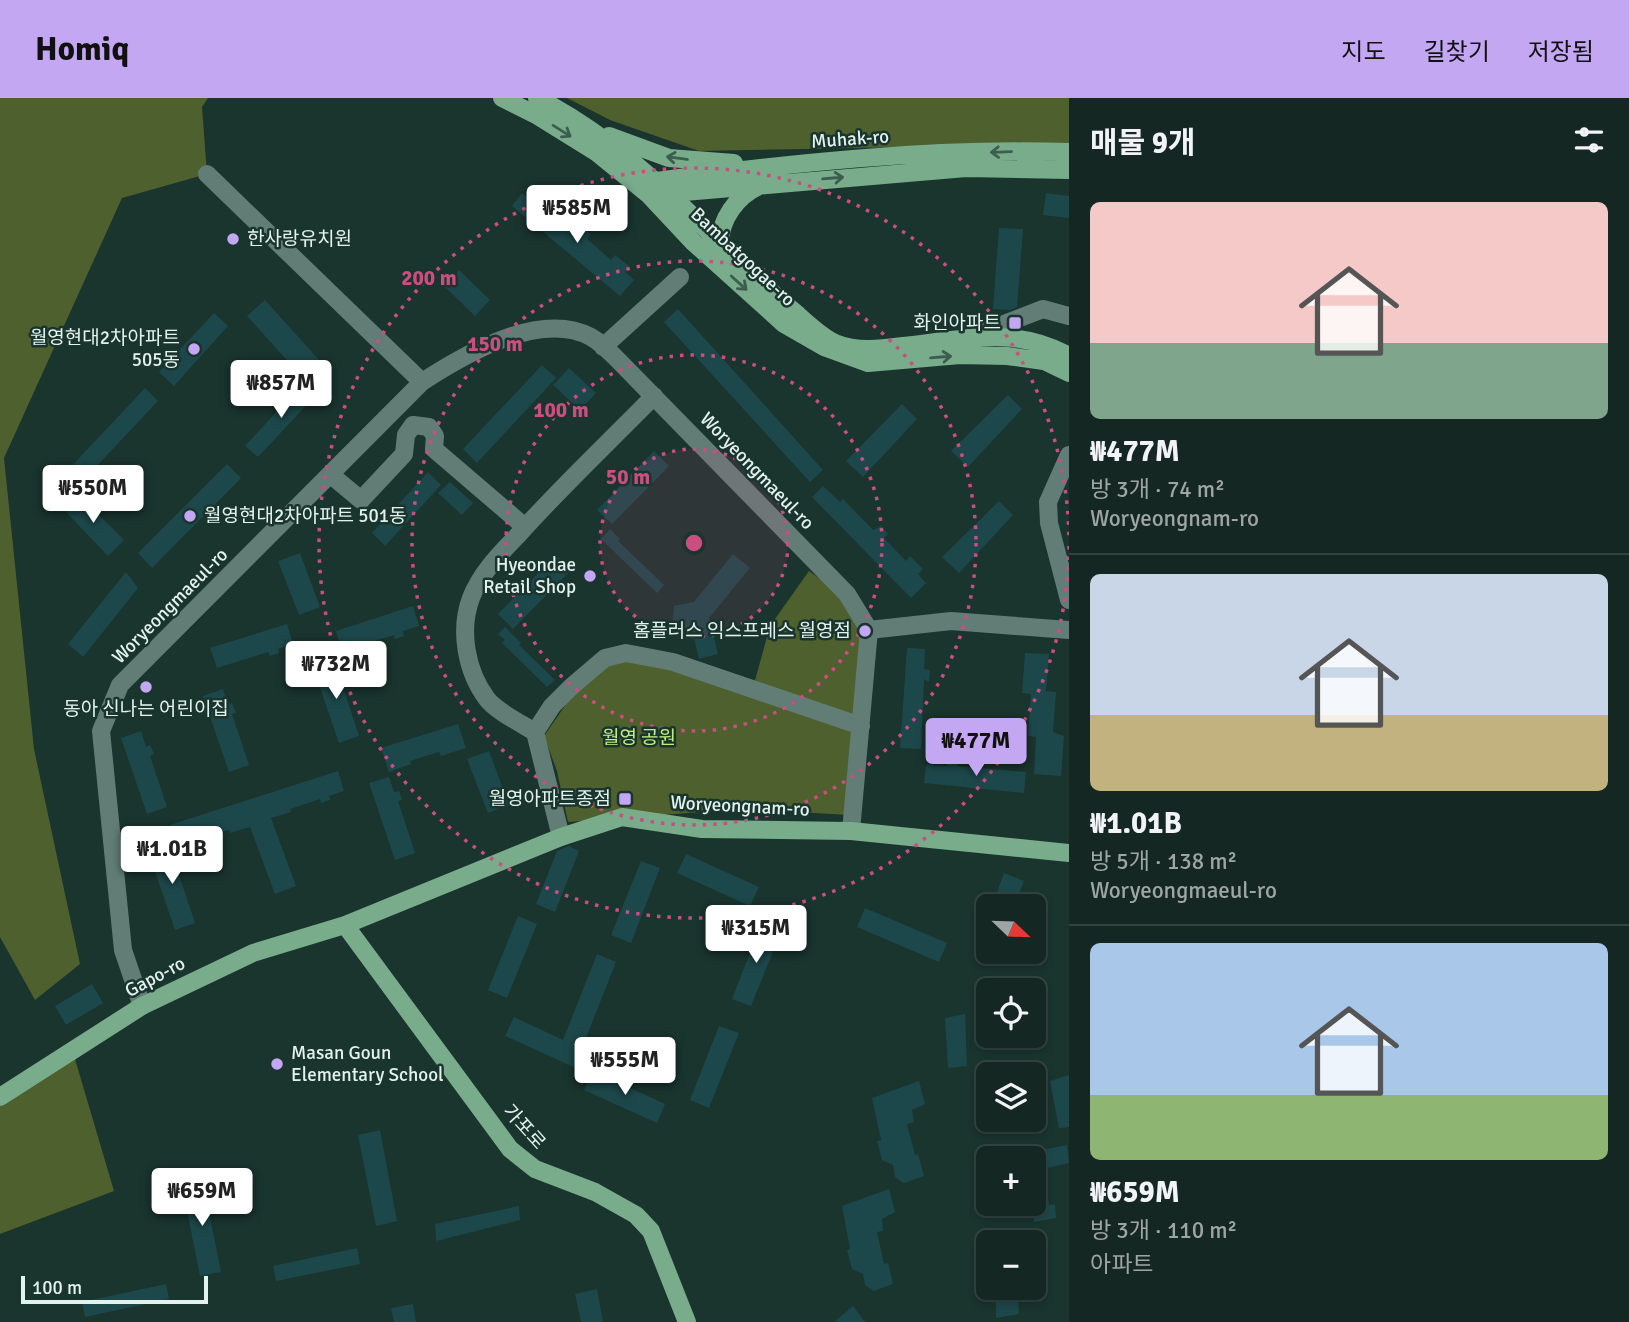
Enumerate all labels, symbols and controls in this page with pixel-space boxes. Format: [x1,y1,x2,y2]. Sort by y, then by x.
text: Homiq [35,29,129,70]
text: 지도 [1341,37,1386,67]
text: 길찾기 [1424,37,1490,67]
text: 저장됨 [1528,37,1594,67]
icon: filters [1570,121,1608,159]
one-way arrow [551,124,571,138]
street label: Muhak-ro [810,124,890,154]
text: 매물 9개 [1090,125,1196,162]
one-way arrow [990,145,1013,159]
one-way arrow [666,152,689,165]
one-way arrow [821,171,844,184]
pin: ₩585M [528,186,626,245]
text: ₩585M [543,193,611,222]
street label: Bambatgogae-ro [686,202,800,312]
place label: 한사랑유치원 [247,227,352,251]
marker: 한사랑유치원 [225,231,241,247]
icon: home [1286,248,1412,374]
text: 200 m [401,265,457,291]
one-way arrow [730,275,748,291]
place label: 화인아파트 [914,311,1001,335]
marker: 화인아파트 [1007,315,1023,331]
place label: 월영현대2차아파트 505동 [30,326,180,372]
text: 150 m [467,331,523,357]
marker: 월영현대2차아파트 505동 [186,341,202,357]
one-way arrow [930,350,952,363]
pin: ₩857M [232,360,330,420]
text: ₩857M [247,368,315,397]
text: 100 m [533,397,589,423]
street label: Woryeongmaeul-ro [695,407,819,535]
text: ₩477M [1090,433,1180,470]
text: 50 m [606,464,650,490]
pin: ₩550M [44,466,142,525]
text: ₩550M [59,473,127,502]
text: 방 3개 · 74 m² [1090,475,1225,504]
place label: 월영현대2차아파트 501동 [204,504,407,528]
text: Woryeongnam-ro [1090,504,1259,533]
marker: 월영현대2차아파트 501동 [182,508,198,524]
centre of rings [682,531,706,555]
street label: Woryeongmaeul-ro [107,543,233,669]
place label: Hyeondae Retail Shop [483,553,576,599]
marker: Hyeondae Retail Shop [582,568,598,584]
place label: 홈플러스 익스프레스 월영점 [633,619,851,643]
icon: home [1286,620,1412,746]
marker: 홈플러스 익스프레스 월영점 [857,623,873,639]
pin: ₩732M [287,642,385,701]
text: ₩732M [302,649,370,678]
marker: 동아 신나는 어린이집 [138,679,154,695]
place label: 동아 신나는 어린이집 [63,697,229,721]
pin: ₩477M [927,718,1025,778]
park label: 월영 공원 [602,726,676,750]
text: ₩477M [942,726,1010,755]
place label: 월영아파트종점 [489,787,611,811]
street label: Woryeongnam-ro [670,790,810,822]
marker: 월영아파트종점 [617,791,633,807]
text: ₩1.01B [1090,805,1182,842]
pin: ₩1.01B [115,826,229,886]
text: ₩1.01B [137,834,207,863]
text: 방 5개 · 138 m² [1090,847,1237,876]
text: Woryeongmaeul-ro [1090,876,1277,905]
north arrow [976,894,1046,964]
map controls [976,894,1046,1300]
pin: ₩315M [707,906,805,965]
text: ₩315M [722,913,790,942]
street label: Gapo-ro [121,951,189,1003]
button: locate [976,978,1046,1048]
icon: home [1286,988,1412,1114]
pin: ₩555M [576,1038,674,1097]
place label: Masan Goun Elementary School [291,1041,444,1087]
text: ₩555M [591,1045,659,1074]
marker: Masan Goun Elementary School [269,1056,285,1072]
button: layers [976,1062,1046,1132]
street label: 가포로 [498,1099,550,1155]
button: + [976,1146,1046,1216]
pin: ₩659M [153,1168,251,1228]
text: ₩659M [1090,1174,1180,1211]
text: ₩659M [168,1176,236,1205]
text: 방 3개 · 110 m² [1090,1216,1237,1245]
button: − [976,1230,1046,1300]
text: 아파트 [1090,1250,1153,1279]
scale bar [21,1273,208,1305]
text: 100 m [32,1276,82,1300]

